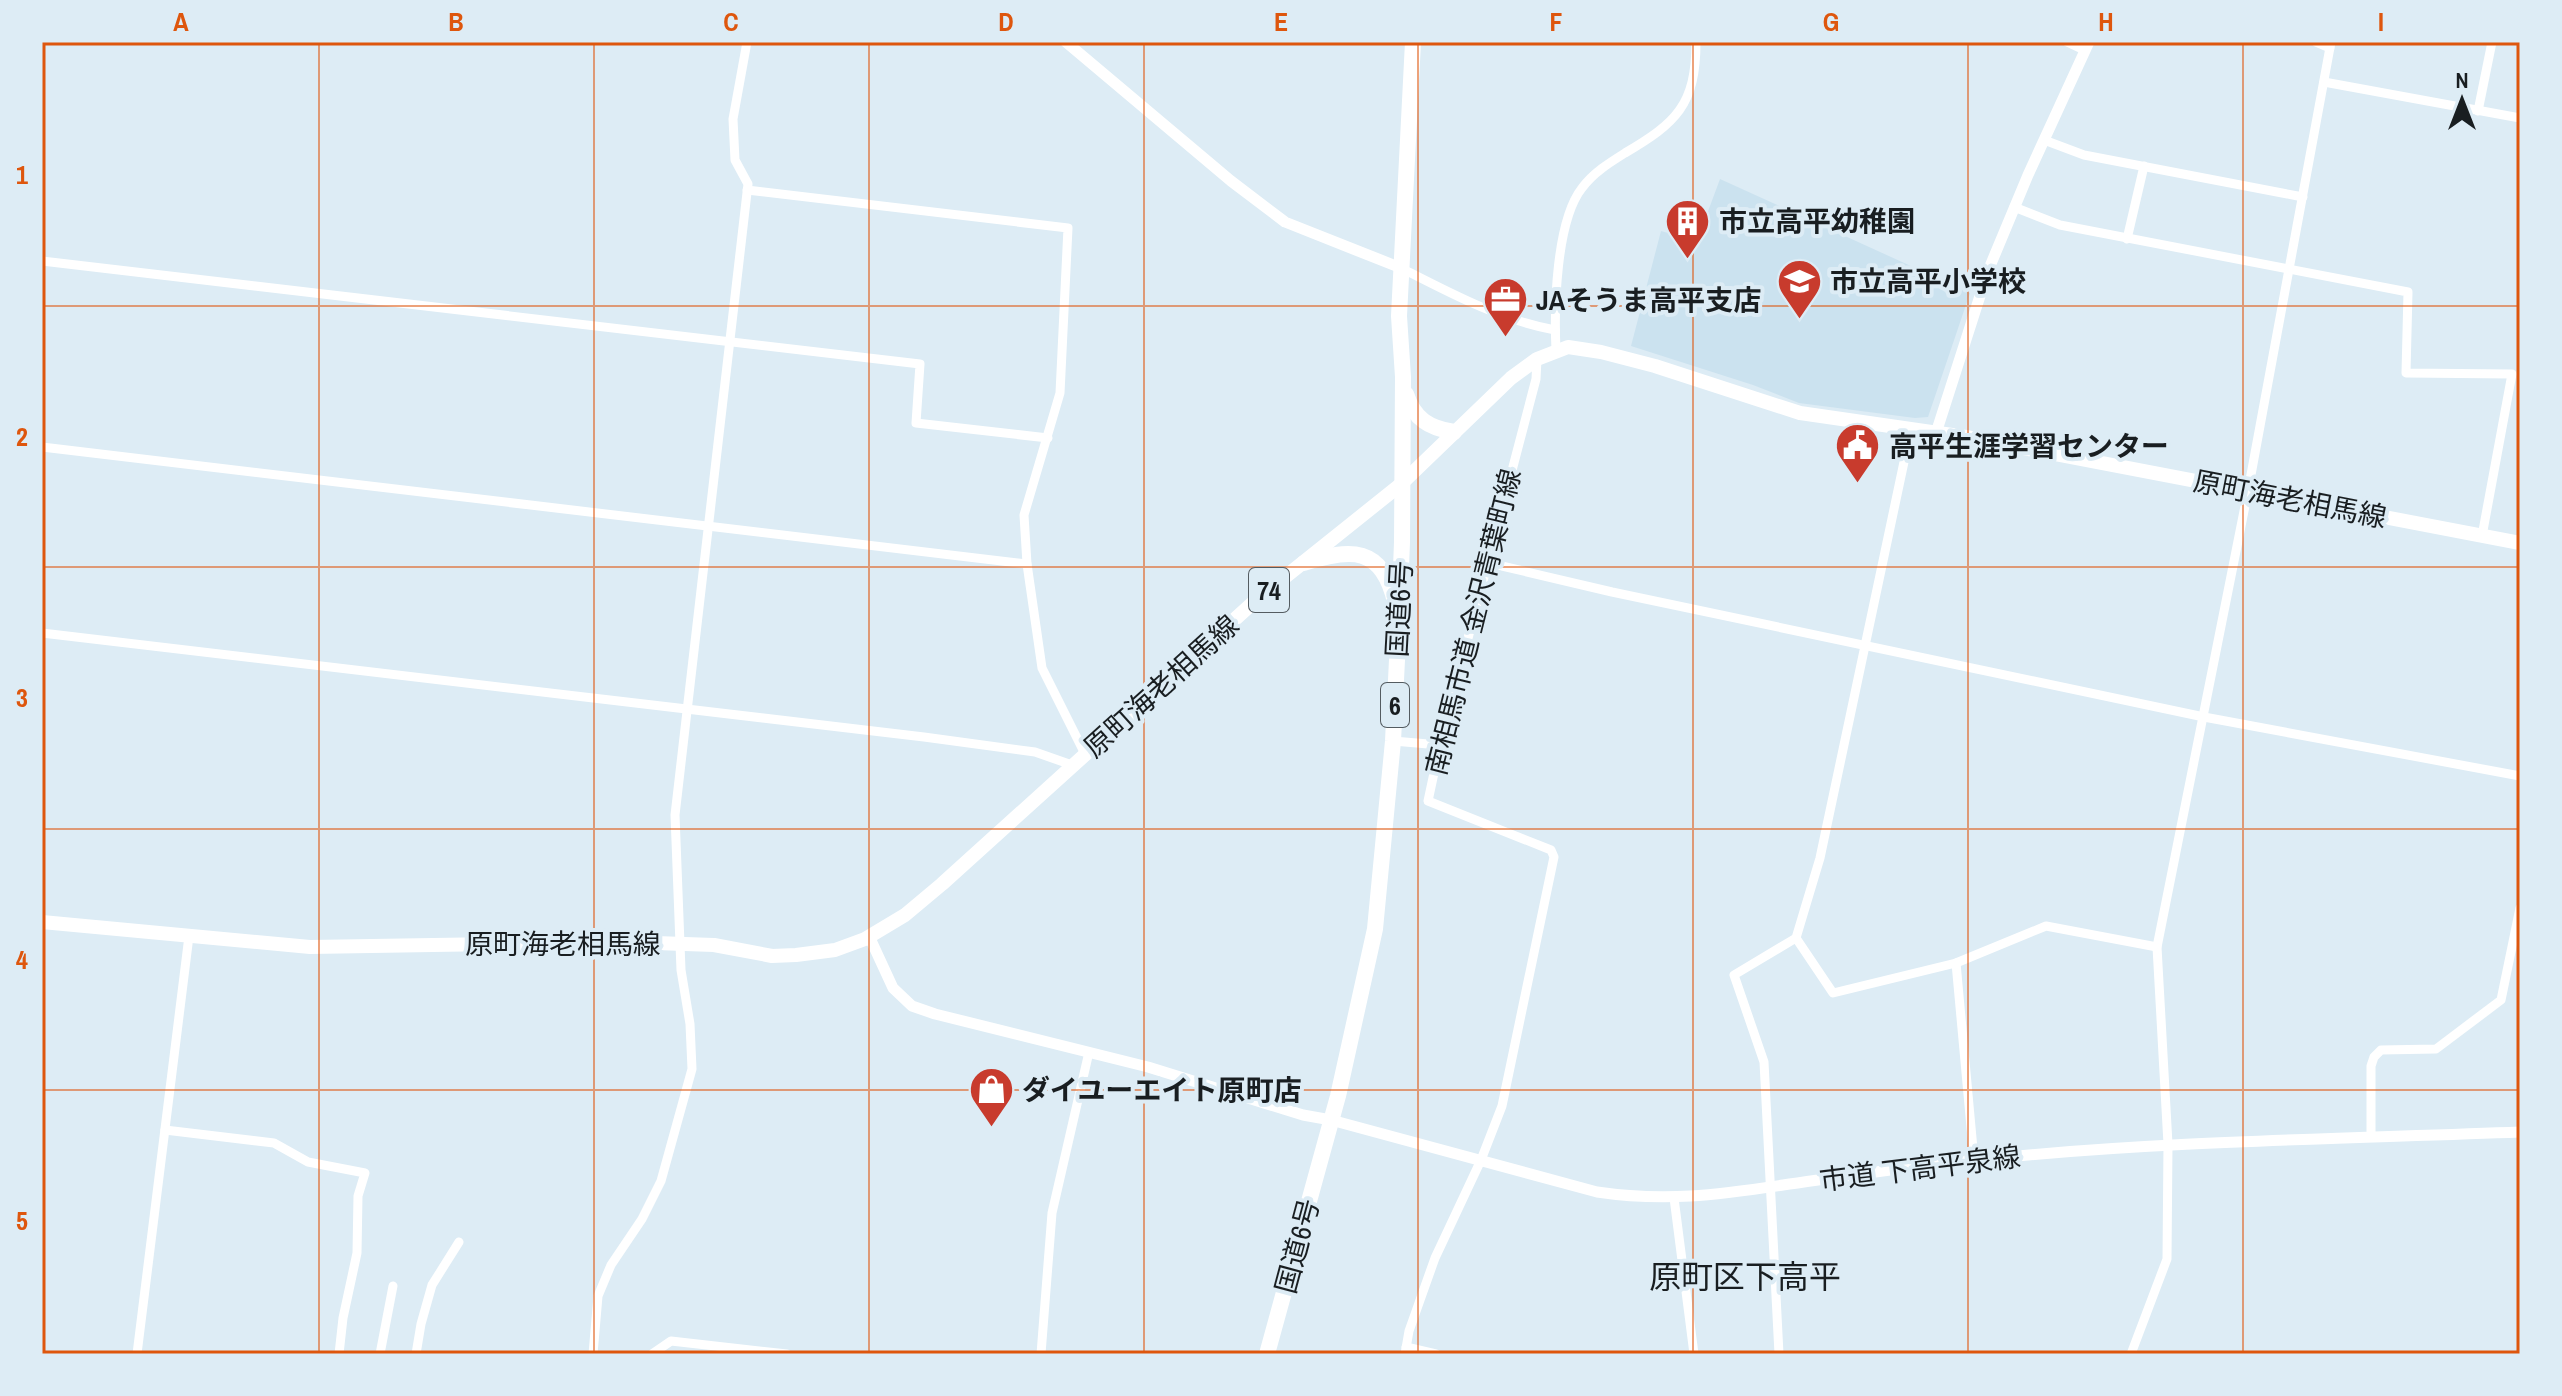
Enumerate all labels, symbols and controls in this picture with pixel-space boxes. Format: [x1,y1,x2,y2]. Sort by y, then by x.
text: A [173,4,189,39]
text: B [448,4,464,39]
text: C [723,4,739,39]
text: D [998,4,1014,39]
text: E [1274,4,1288,39]
text: F [1549,4,1563,39]
text: G [1823,4,1839,39]
text: H [2098,4,2114,39]
text: I [2378,4,2384,39]
north arrow [2422,60,2502,140]
text: N [2455,65,2469,95]
text: 1 [16,157,28,192]
building icon: 市立高平幼稚園 [1664,197,1712,260]
place label: 市立高平幼稚園 [1719,202,1915,240]
school or university icon: 市立高平小学校 [1775,257,1823,320]
place label: 市立高平小学校 [1830,262,2026,300]
office icon: JAそうま高平支店 [1481,276,1529,339]
place label: JAそうま高平支店 [1536,281,1761,319]
text: 2 [16,419,28,454]
public building icon: 高平生涯学習センター [1834,422,1882,485]
place label: 高平生涯学習センター [1889,427,2169,465]
street label: 原町海老相馬線 [2190,462,2390,536]
street label: 南相馬市道 金沢青葉町線 [1417,465,1529,779]
street label: 国道6号 [1377,560,1421,658]
road number: 74 [1249,568,1289,612]
street label: 原町海老相馬線 [1075,606,1247,766]
text: 3 [16,680,28,715]
road number: 6 [1381,683,1409,727]
street label: 原町海老相馬線 [465,925,661,963]
text: 4 [16,942,28,977]
shop icon: ダイユーエイト原町店 [967,1066,1015,1129]
place label: ダイユーエイト原町店 [1022,1071,1301,1109]
street label: 市道 下高平泉線 [1817,1137,2023,1199]
street label: 国道6号 [1266,1194,1328,1298]
text: 5 [16,1203,28,1238]
district label: 原町区下高平 [1649,1255,1841,1298]

